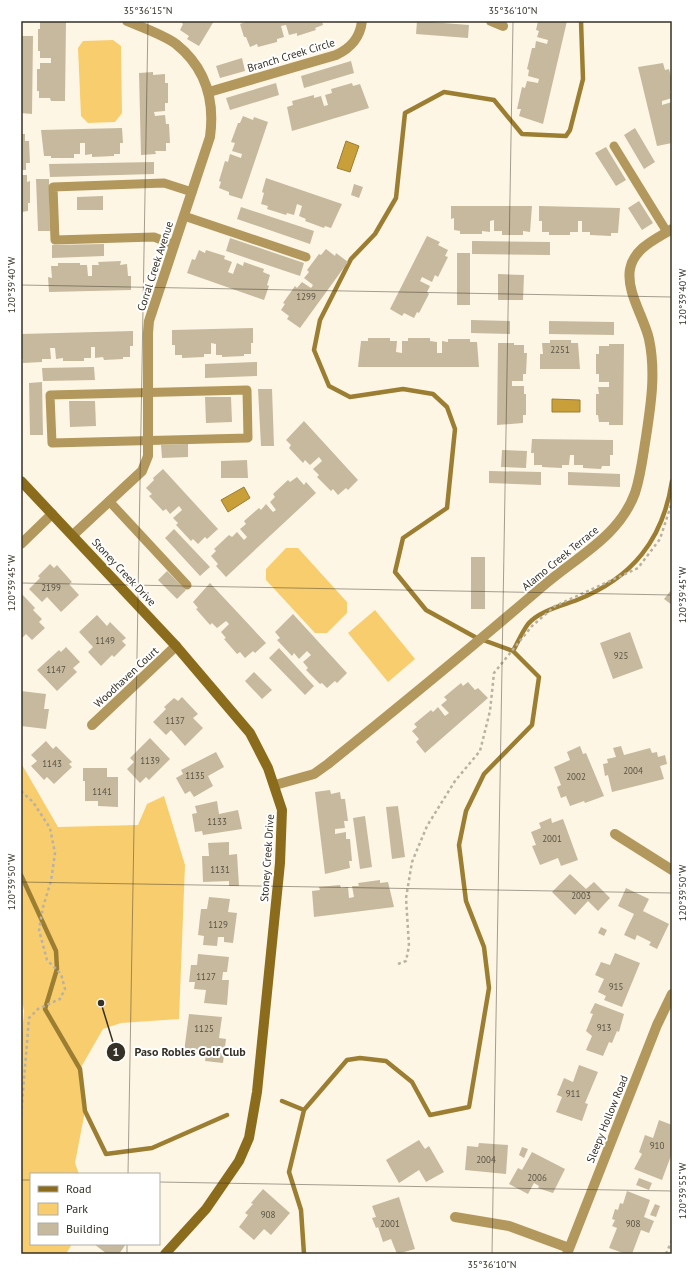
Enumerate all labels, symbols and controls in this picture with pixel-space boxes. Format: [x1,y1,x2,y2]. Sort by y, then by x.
text: 35°36'15"N [123,4,173,17]
text: 35°36'10"N [488,4,538,17]
street label: Branch Creek Circle [245,35,337,75]
street label: Corral Creek Avenue [134,219,176,313]
text: 120°39'40"W [5,256,18,313]
text: 120°39'40"W [676,268,689,325]
house number: 1299 [296,291,316,302]
house number: 2251 [550,344,570,355]
street label: Alamo Creek Terrace [519,522,602,593]
street label: Stoney Creek Drive [89,535,159,609]
text: 120°39'45"W [5,554,18,611]
text: 120°39'45"W [676,566,689,623]
house number: 2199 [41,582,61,593]
house number: 1149 [95,635,115,646]
street label: Woodhaven Court [91,643,161,710]
house number: 925 [614,650,628,661]
house number: 1147 [46,664,66,675]
house number: 1137 [165,715,185,726]
house number: 1139 [140,755,160,766]
house number: 1143 [42,758,62,769]
house number: 2004 [623,765,643,776]
house number: 1135 [185,770,205,781]
house number: 2002 [566,771,586,782]
house number: 1141 [92,786,112,797]
street label: Stoney Creek Drive [257,813,277,902]
house number: 1133 [207,816,227,827]
house number: 2001 [542,833,562,844]
text: 120°39'50"W [5,853,18,910]
house number: 1131 [210,864,230,875]
text: 120°39'50"W [676,864,689,921]
house number: 2003 [571,890,591,901]
house number: 1129 [208,919,228,930]
house number: 1127 [196,971,216,982]
house number: 915 [609,981,623,992]
house number: 913 [597,1022,611,1033]
house number: 1125 [194,1023,214,1034]
callout: Paso Robles Golf Club [106,1040,254,1064]
text: 1 [113,1044,119,1059]
text: Paso Robles Golf Club [134,1044,246,1059]
street label: Sleepy Hollow Road [583,1073,631,1165]
house number: 911 [566,1088,580,1099]
house number: 910 [650,1140,664,1151]
house number: 2004 [476,1154,496,1165]
text: 120°39'55"W [676,1162,689,1219]
house number: 2006 [527,1172,547,1183]
legend [30,1173,160,1245]
text: Road [66,1181,91,1196]
text: Park [66,1201,88,1216]
house number: 908 [261,1209,275,1220]
house number: 2001 [380,1218,400,1229]
house number: 908 [626,1218,640,1229]
text: Building [66,1221,109,1236]
text: 35°36'10"N [467,1258,517,1271]

